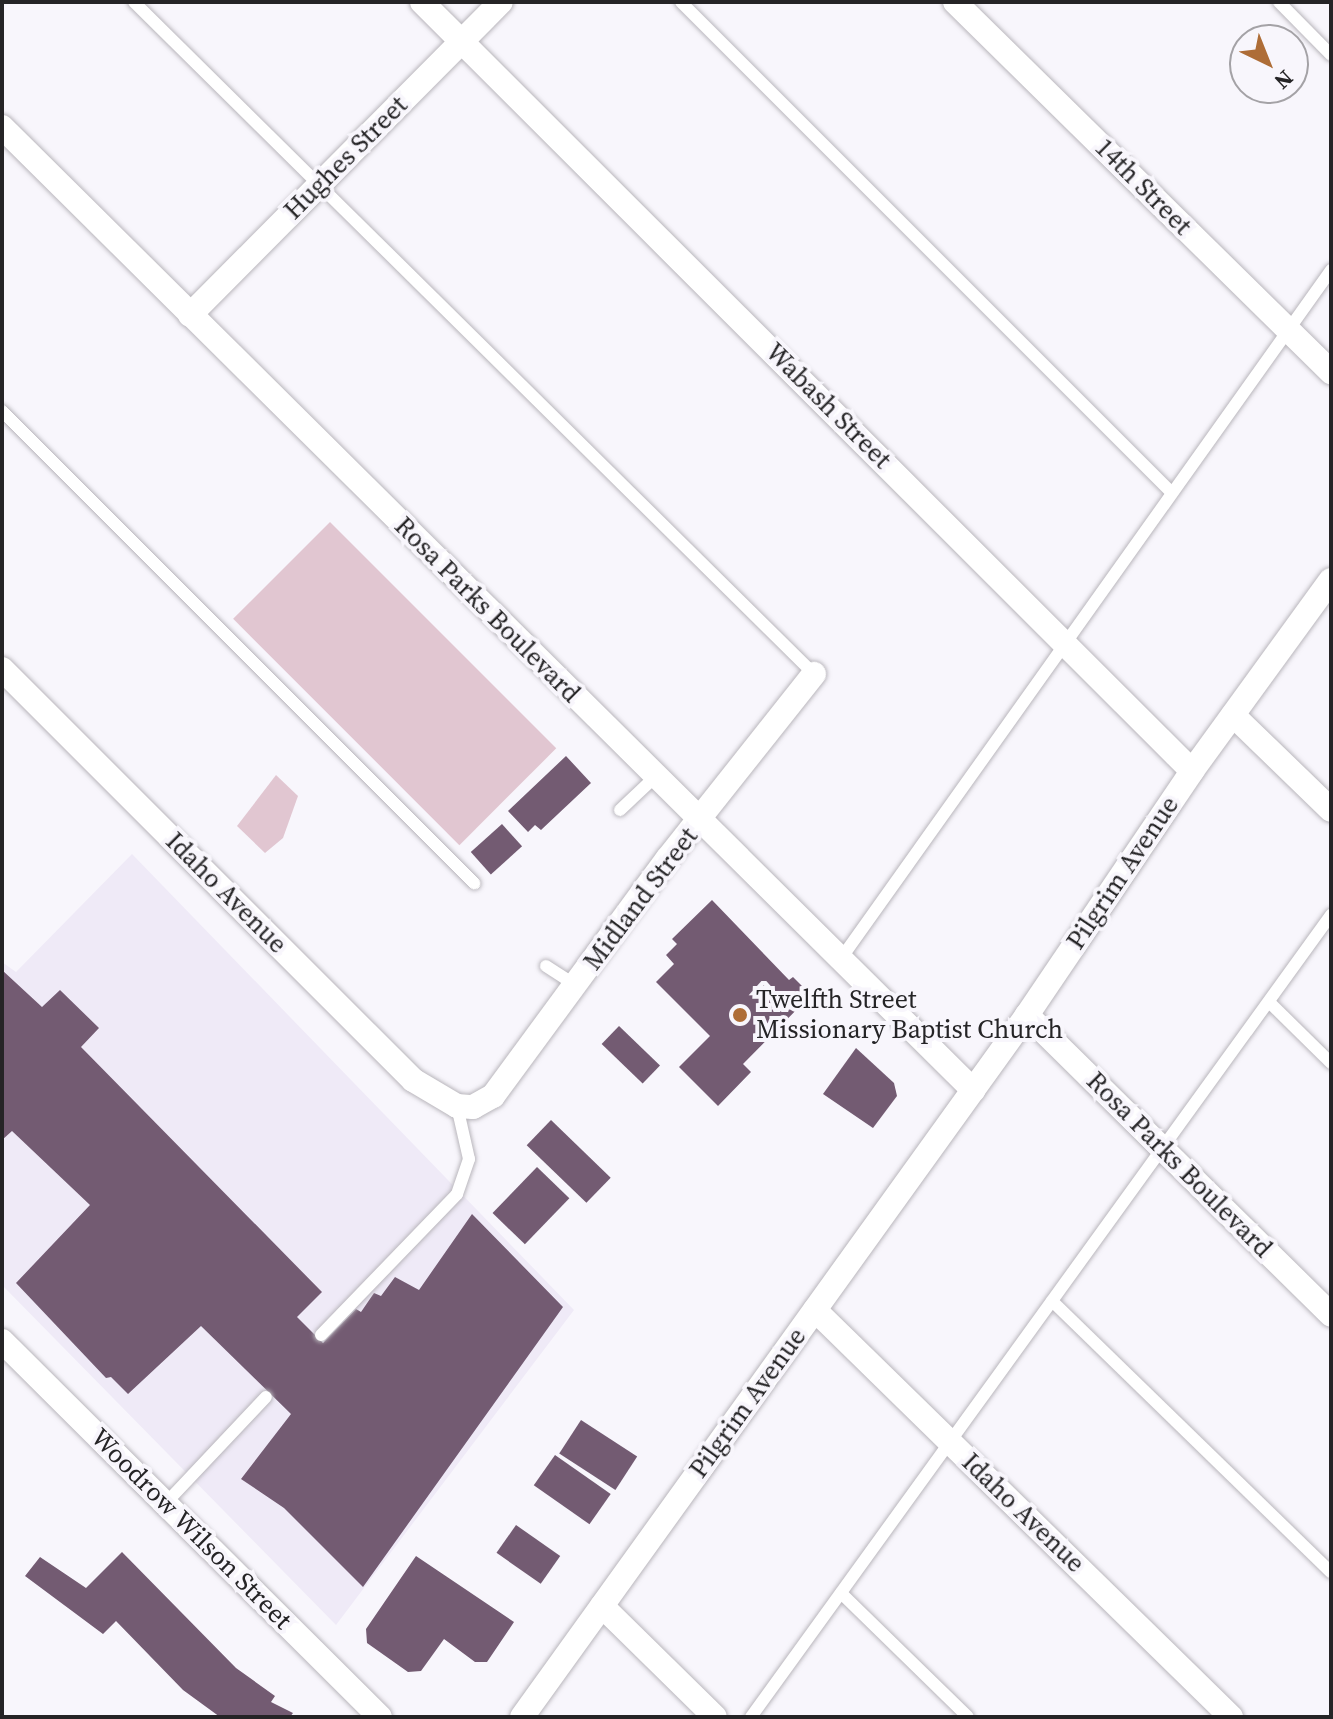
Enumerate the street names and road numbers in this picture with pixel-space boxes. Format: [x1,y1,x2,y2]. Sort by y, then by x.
street label: Hughes Street [278,90,414,226]
street label: 14th Street [1088,132,1198,242]
street label: Wabash Street [759,337,897,475]
street label: Rosa Parks Boulevard [388,511,586,709]
street label: Pilgrim Avenue [1060,791,1186,955]
street label: Midland Street [577,822,705,976]
street label: Idaho Avenue [159,826,293,960]
street label: Rosa Parks Boulevard [1080,1066,1278,1264]
street label: Pilgrim Avenue [683,1322,813,1484]
street label: Woodrow Wilson Street [84,1422,298,1636]
street label: Idaho Avenue [955,1447,1091,1579]

